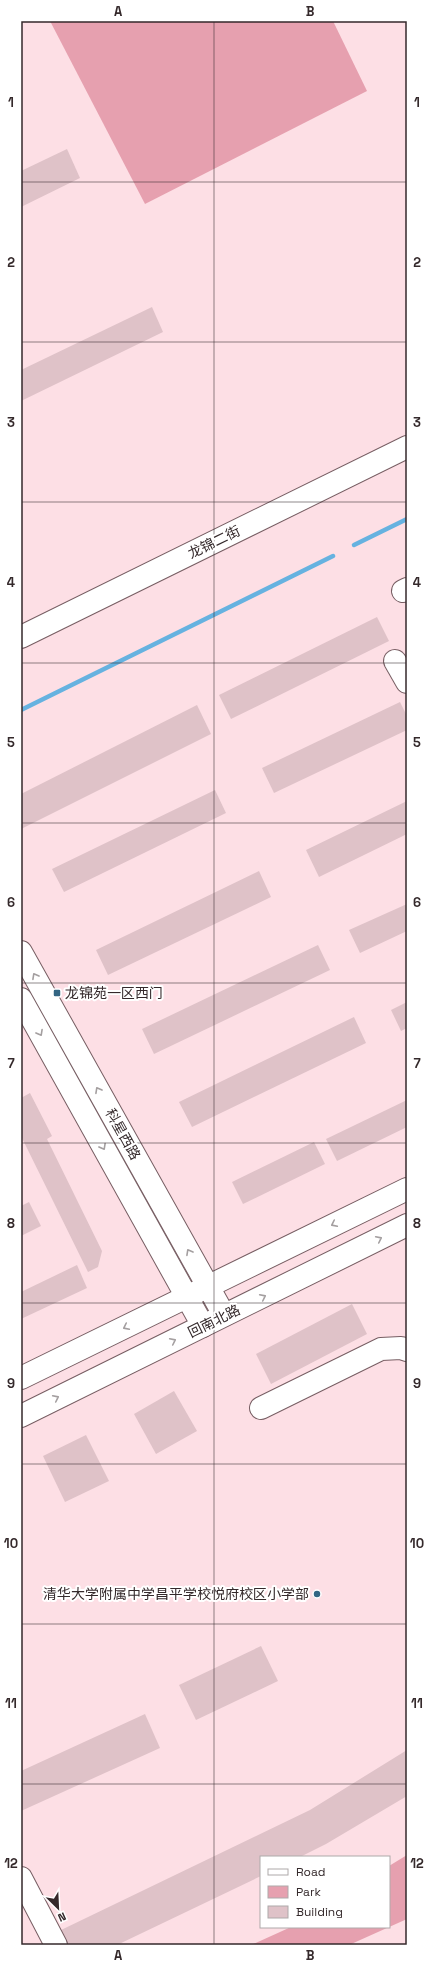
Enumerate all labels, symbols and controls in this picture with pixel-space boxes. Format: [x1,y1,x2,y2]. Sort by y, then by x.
text: A [114,3,123,20]
text: B [306,3,315,20]
text: 1 [8,94,14,111]
text: 1 [414,94,420,111]
text: 2 [7,254,15,271]
text: 2 [413,254,421,271]
text: 3 [7,414,15,431]
text: 3 [413,414,421,431]
street label: 龙锦二街 [185,522,243,562]
text: 4 [7,574,15,591]
text: 4 [413,574,421,591]
text: 5 [7,734,15,751]
text: 5 [413,734,421,751]
text: 6 [7,894,15,911]
text: 6 [413,894,421,911]
one-way arrow [32,973,39,981]
place label: 龙锦苑一区西门 [65,984,163,1002]
marker: 龙锦苑一区西门 [52,988,62,998]
one-way arrow [35,1029,43,1036]
text: 7 [7,1055,15,1072]
text: 7 [413,1055,421,1072]
one-way arrow [96,1087,103,1094]
street label: 科星西路 [102,1105,144,1163]
one-way arrow [98,1142,106,1150]
text: 8 [7,1215,15,1232]
text: 8 [413,1215,421,1232]
one-way arrow [331,1219,339,1227]
one-way arrow [375,1236,383,1244]
one-way arrow [186,1249,193,1256]
one-way arrow [258,1294,266,1301]
street label: 回南北路 [185,1301,243,1341]
one-way arrow [123,1322,131,1329]
one-way arrow [168,1338,176,1346]
text: 9 [7,1375,15,1392]
text: 9 [413,1375,421,1392]
one-way arrow [52,1395,59,1403]
text: 10 [4,1535,18,1552]
text: 10 [410,1535,424,1552]
place label: 清华大学附属中学昌平学校悦府校区小学部 [43,1585,309,1603]
marker: 清华大学附属中学昌平学校悦府校区小学部 [312,1589,322,1599]
text: 11 [5,1695,17,1712]
text: 11 [411,1695,423,1712]
text: 12 [4,1855,18,1872]
text: 12 [410,1855,424,1872]
legend [260,1856,390,1928]
text: Road [296,1864,325,1880]
text: Park [296,1884,321,1900]
north arrow [38,1888,78,1928]
text: Building [296,1904,343,1920]
text: N [56,1909,68,1925]
text: A [114,1947,123,1964]
text: B [306,1947,315,1964]

